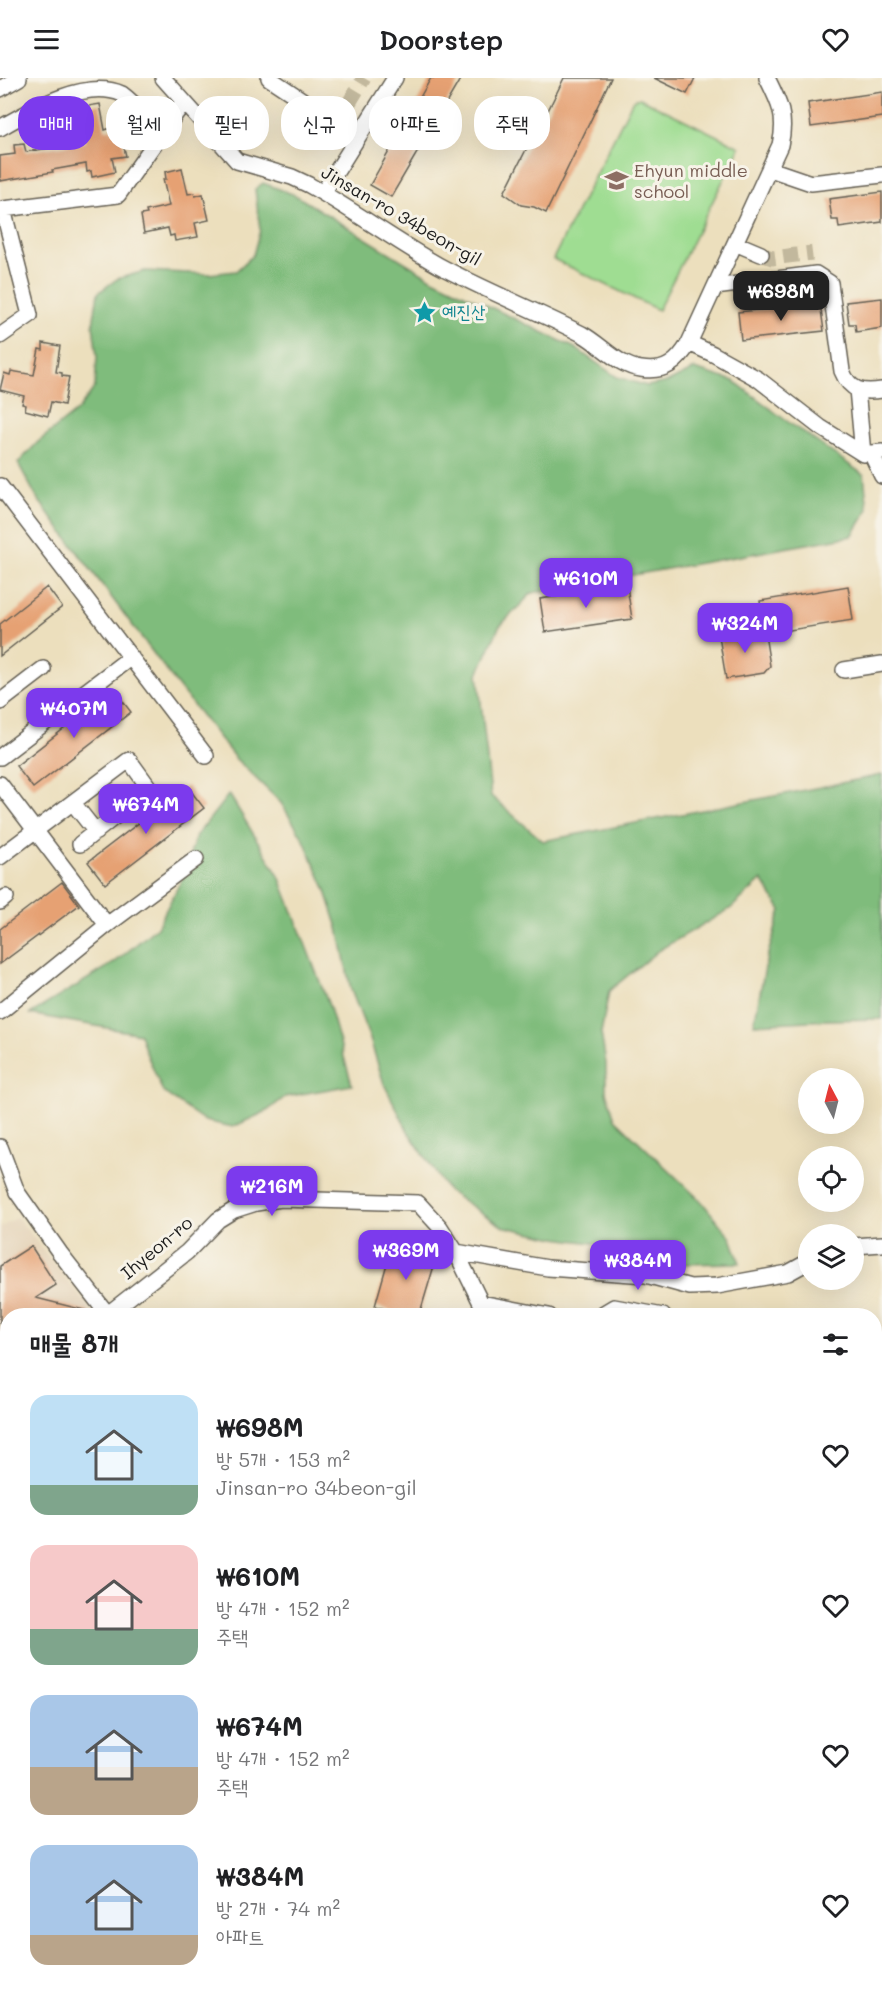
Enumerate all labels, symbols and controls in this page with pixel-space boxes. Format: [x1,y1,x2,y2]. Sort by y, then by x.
text: Doorstep [379,22,503,57]
icon: menu [30,23,63,56]
icon: heart [819,23,852,56]
chip: 매매 [18,96,94,150]
chip: 월세 [106,96,182,150]
chip: 필터 [194,96,269,150]
chip: 신규 [281,96,357,150]
chip: 아파트 [369,96,462,150]
chip: 주택 [474,96,550,150]
place label: Ehyun middle school [634,158,748,203]
street label: Jinsan-ro 34beon-gil [317,160,486,271]
school or university icon: Ehyun middle school [603,168,629,194]
pin: ₩698M [739,271,823,322]
text: ₩698M [747,277,815,303]
place icon: 예진산 [411,299,437,325]
place label: 예진산 [442,299,486,323]
pin: ₩610M [544,558,628,609]
text: ₩610M [554,564,618,590]
pin: ₩324M [703,603,787,654]
text: ₩324M [712,609,778,635]
pin: ₩407M [32,688,116,739]
text: ₩407M [40,694,108,720]
pin: ₩674M [104,784,188,835]
text: ₩674M [113,790,179,816]
north arrow [798,1068,864,1134]
map controls [798,1068,864,1290]
button: locate [798,1146,864,1212]
pin: ₩216M [230,1166,314,1217]
text: ₩216M [240,1172,304,1198]
street label: Ihyeon-ro [116,1210,197,1284]
button: layers [798,1224,864,1290]
pin: ₩369M [364,1230,448,1281]
text: ₩369M [372,1236,440,1262]
pin: ₩384M [596,1240,680,1291]
text: ₩384M [604,1246,672,1272]
text: 매물 8개 [30,1326,118,1360]
icon: filters [819,1328,852,1361]
text: ₩698M [216,1410,304,1444]
icon: home [78,1419,150,1491]
icon: heart [819,1439,852,1472]
text: 방 5개 · 153 m² [216,1446,350,1472]
text: Jinsan-ro 34beon-gil [216,1474,417,1500]
text: ₩610M [216,1559,300,1593]
icon: home [78,1569,150,1641]
icon: heart [819,1589,852,1622]
text: 방 4개 · 152 m² [216,1595,350,1621]
text: 주택 [216,1623,248,1649]
text: ₩674M [216,1709,303,1743]
icon: home [78,1719,150,1791]
icon: heart [819,1739,852,1772]
text: 방 4개 · 152 m² [216,1745,350,1771]
text: 주택 [216,1773,248,1799]
text: ₩384M [216,1859,305,1893]
icon: home [78,1869,150,1941]
icon: heart [819,1889,852,1922]
text: 방 2개 · 74 m² [216,1895,340,1921]
text: 아파트 [216,1923,264,1949]

